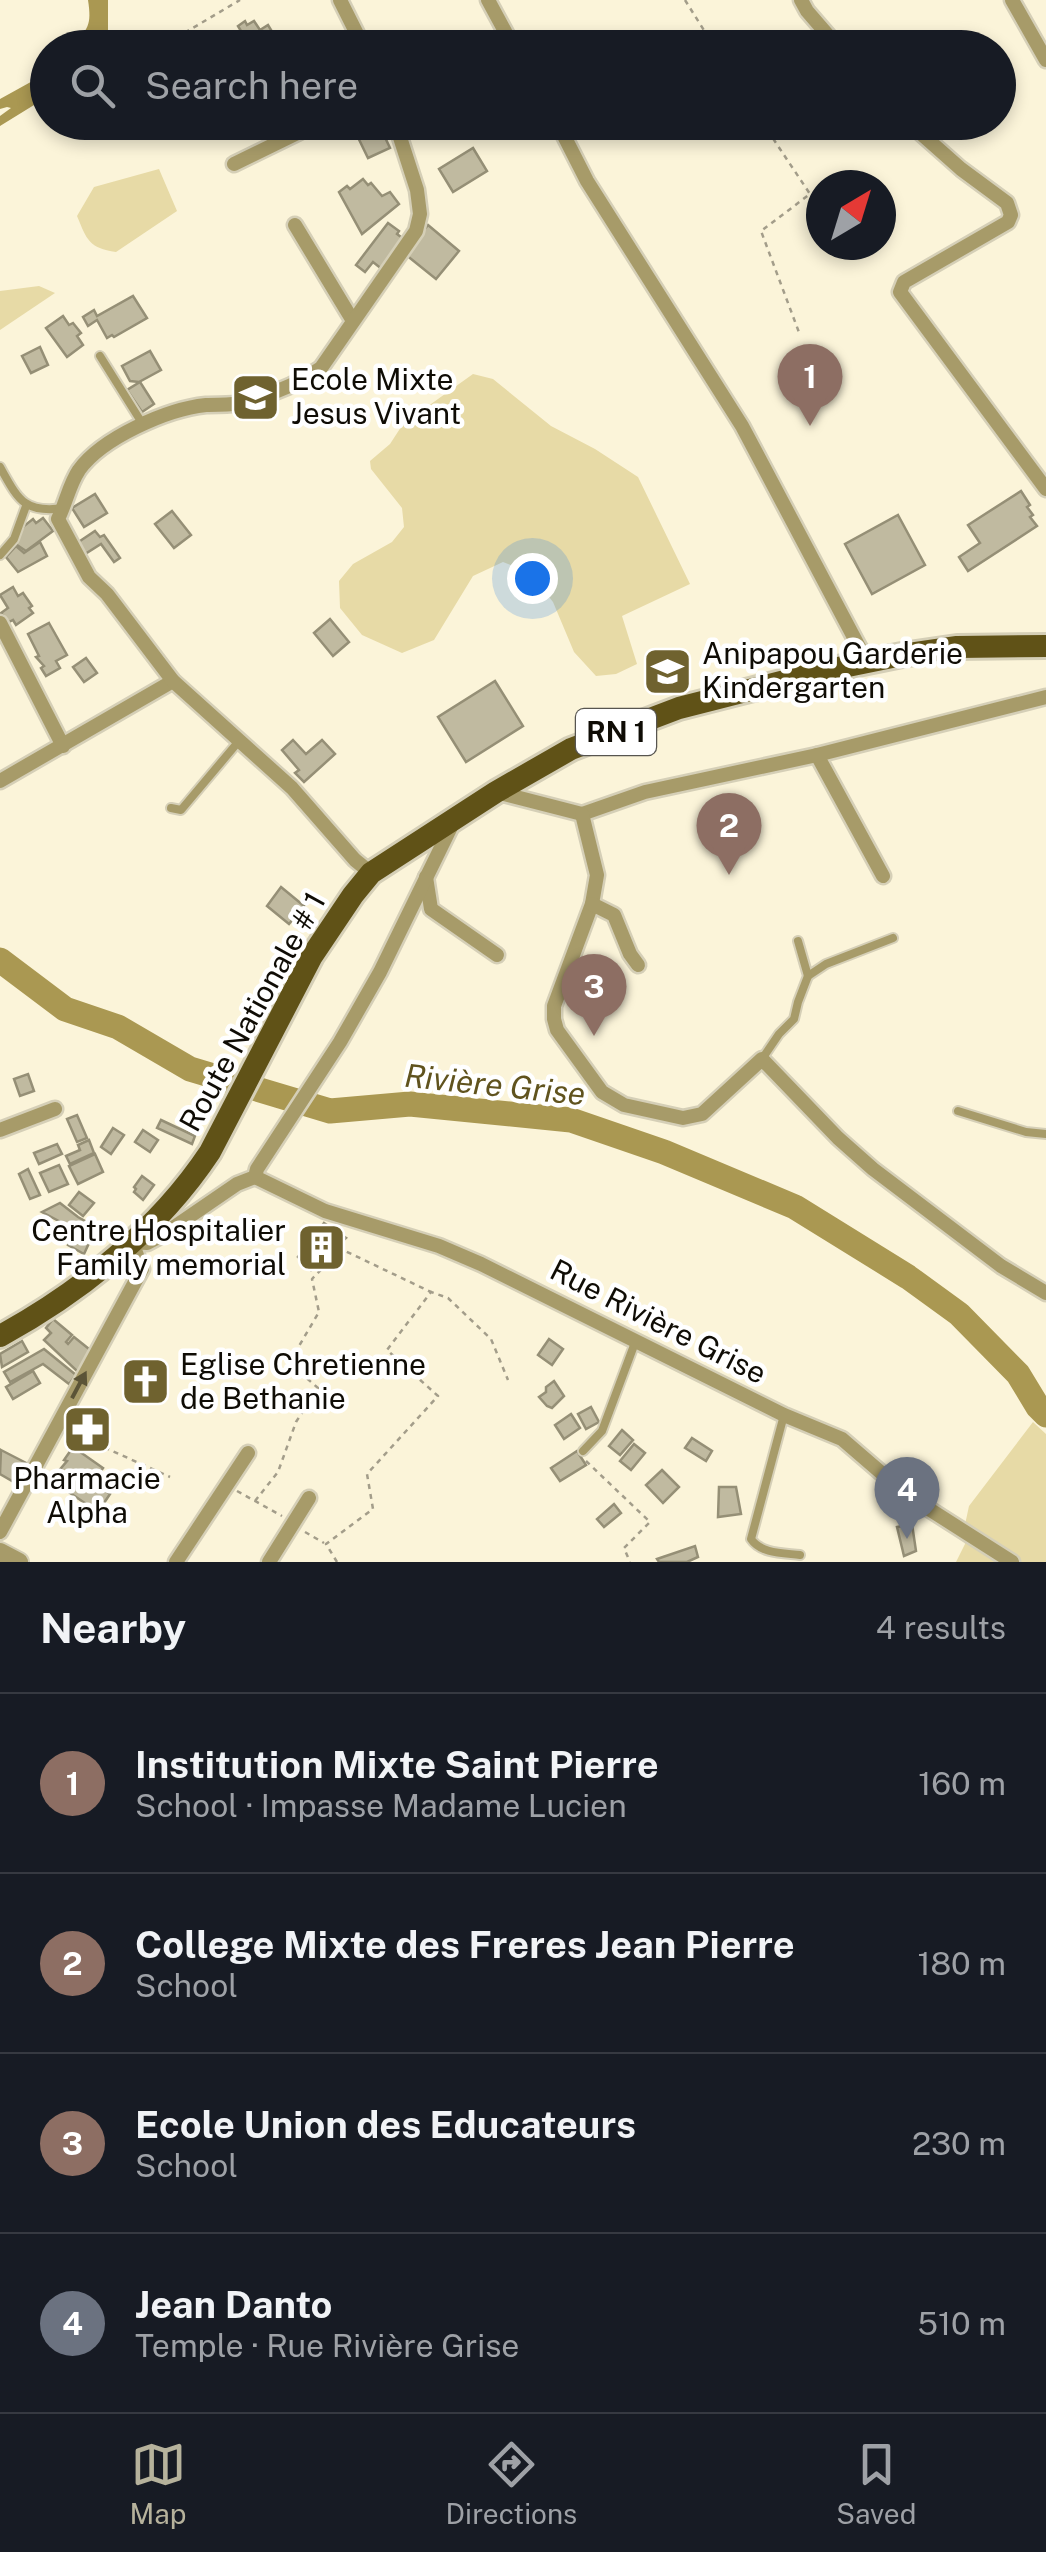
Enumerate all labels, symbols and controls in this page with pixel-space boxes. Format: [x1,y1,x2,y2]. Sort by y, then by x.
search box [30,30,1016,140]
icon: search [65,58,120,113]
text: Search here [145,63,358,108]
north arrow [806,170,896,260]
pin: 1 [778,344,842,426]
place label: Ecole Mixte Jesus Vivant [291,361,461,431]
school or university icon: Ecole Mixte Jesus Vivant [230,371,282,423]
your location [507,553,558,604]
place label: Anipapou Garderie Kindergarten [702,635,963,705]
school or university icon: Anipapou Garderie Kindergarten [641,645,693,697]
road number: RN 1 [576,709,656,755]
pin: 2 [696,792,762,875]
street label: Route Nationale # 1 [171,886,333,1137]
pin: 3 [562,954,626,1036]
water label: Rivière Grise [403,1057,587,1112]
place label: Centre Hospitalier Family memorial [31,1212,286,1282]
building icon: Centre Hospitalier Family memorial [295,1222,347,1274]
street label: Rue Rivière Grise [544,1251,772,1391]
place label: Eglise Chretienne de Bethanie [180,1346,426,1416]
church icon: Eglise Chretienne de Bethanie [119,1356,171,1408]
one-way arrow [70,1371,88,1399]
pharmacy icon: Pharmacie Alpha [61,1404,113,1456]
pin: 4 [874,1456,940,1539]
place label: Pharmacie Alpha [13,1460,161,1530]
text: Nearby [40,1603,186,1652]
text: 4 results [876,1609,1006,1646]
text: Institution Mixte Saint Pierre [135,1742,659,1787]
text: 1 [66,1765,79,1802]
text: 160 m [918,1765,1006,1802]
text: School · Impasse Madame Lucien [135,1787,627,1824]
text: College Mixte des Freres Jean Pierre [135,1922,795,1967]
text: 2 [62,1945,83,1982]
text: 180 m [917,1945,1006,1982]
text: School [135,1967,238,2004]
text: Ecole Union des Educateurs [135,2102,636,2147]
text: 3 [62,2125,83,2162]
text: 230 m [912,2125,1006,2162]
text: School [135,2147,238,2184]
text: Jean Danto [135,2282,332,2327]
text: 4 [62,2305,83,2342]
text: 510 m [917,2305,1006,2342]
text: Temple · Rue Rivière Grise [135,2327,520,2364]
tab: Map [130,2437,186,2530]
tab: Directions [446,2437,577,2530]
tab: Saved [836,2437,916,2530]

